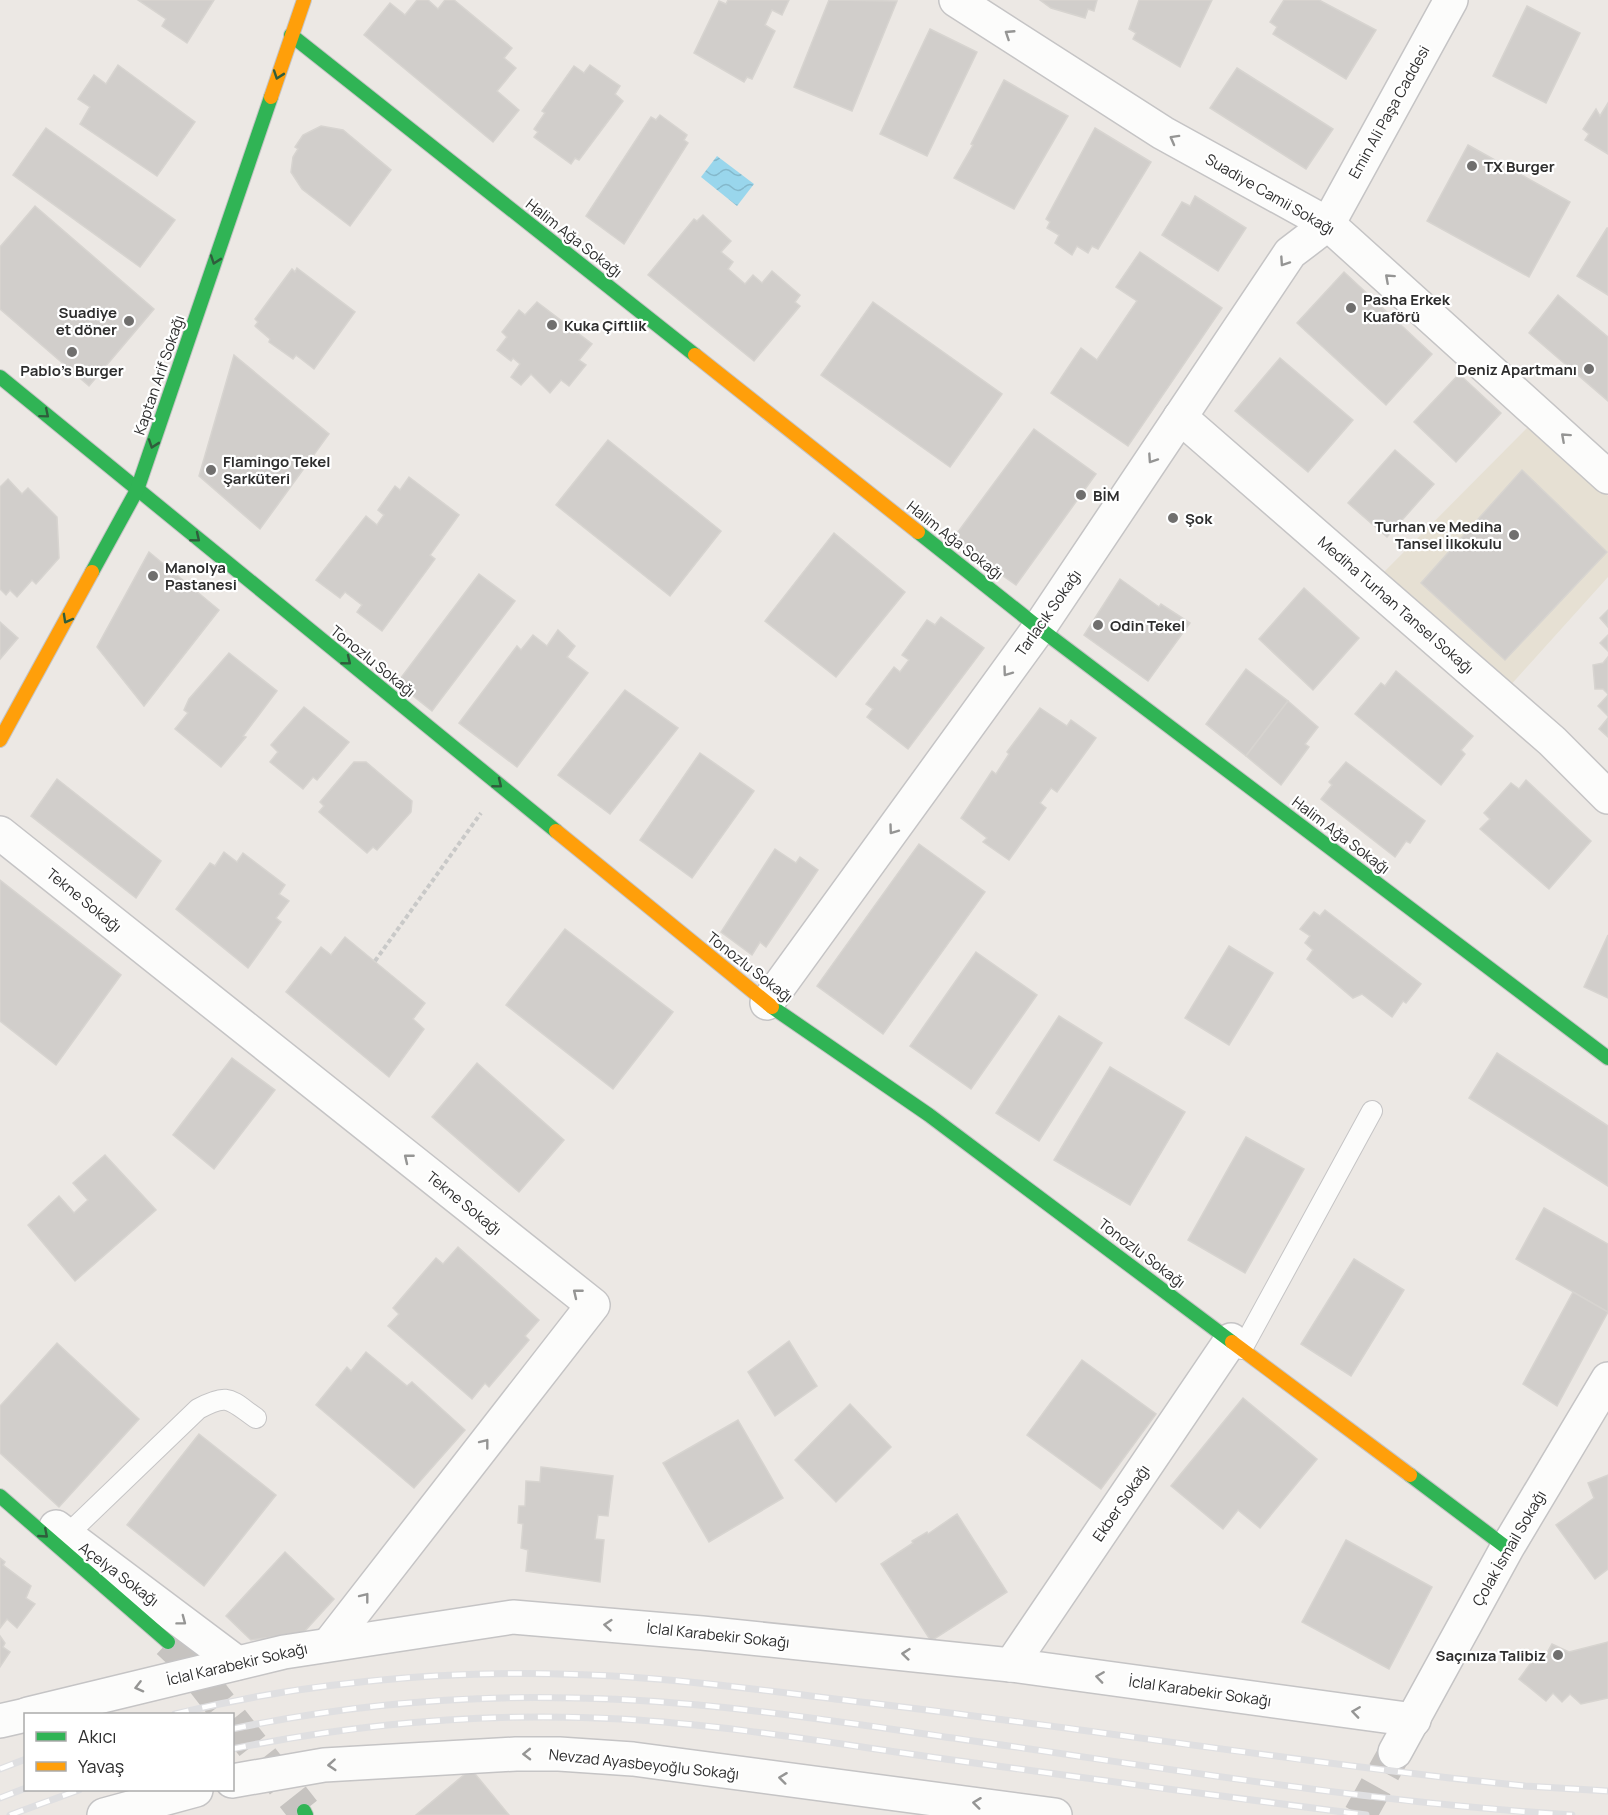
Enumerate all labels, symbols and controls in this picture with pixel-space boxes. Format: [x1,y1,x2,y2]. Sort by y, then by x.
one-way arrow [1005,30,1015,42]
street label: Emin Ali Paşa Caddesi [1344,42,1434,182]
one-way arrow [273,69,285,80]
one-way arrow [1170,135,1180,146]
street label: Suadiye Camii Sokağı [1201,148,1339,240]
place label: TX Burger [1484,156,1555,177]
marker: TX Burger [1465,159,1479,173]
street label: Halim Ağa Sokağı [521,194,627,282]
one-way arrow [210,254,223,265]
one-way arrow [1280,255,1291,266]
one-way arrow [1385,274,1396,285]
place label: Pasha Erkek Kuaförü [1363,289,1451,327]
marker: Pasha Erkek Kuaförü [1344,301,1358,315]
place label: Suadiye et döner [56,302,117,340]
street label: Kaptan Arif Sokağı [129,312,189,438]
marker: Suadiye et döner [122,314,136,328]
place label: Kuka Çiftlik [564,315,647,336]
marker: Kuka Çiftlik [545,318,559,332]
marker: Pablo's Burger [65,345,79,359]
place label: Deniz Apartmanı [1457,359,1577,380]
place label: Pablo's Burger [20,360,124,381]
marker: Deniz Apartmanı [1582,362,1596,376]
one-way arrow [38,407,49,418]
one-way arrow [1561,434,1572,445]
one-way arrow [147,438,160,449]
place label: Flamingo Tekel Şarküteri [223,451,330,489]
one-way arrow [1148,452,1159,463]
marker: Flamingo Tekel Şarküteri [204,463,218,477]
place label: BİM [1093,485,1120,506]
marker: BİM [1074,488,1088,502]
street label: Halim Ağa Sokağı [902,496,1008,584]
place label: Şok [1185,508,1213,529]
marker: Şok [1166,511,1180,525]
place label: Turhan ve Mediha Tansel İlkokulu [1375,516,1502,554]
marker: Turhan ve Mediha Tansel İlkokulu [1507,528,1521,542]
one-way arrow [189,531,200,542]
street label: Mediha Turhan Tansel Sokağı [1314,531,1478,679]
place label: Manolya Pastanesi [165,557,237,595]
street label: Tarlacık Sokağı [1010,565,1086,661]
marker: Manolya Pastanesi [146,569,160,583]
one-way arrow [63,612,74,623]
place label: Odin Tekel [1110,615,1185,636]
marker: Odin Tekel [1091,618,1105,632]
street label: Tonozlu Sokağı [326,620,420,702]
one-way arrow [340,654,351,665]
one-way arrow [1003,665,1014,676]
one-way arrow [491,777,502,788]
street label: Halim Ağa Sokağı [1288,791,1394,879]
one-way arrow [889,823,900,834]
street label: Tekne Sokağı [42,863,126,937]
street label: Tonozlu Sokağı [703,927,797,1007]
one-way arrow [404,1155,415,1166]
street label: Tekne Sokağı [422,1166,506,1240]
street label: Tonozlu Sokağı [1094,1213,1190,1293]
one-way arrow [573,1289,584,1300]
one-way arrow [478,1439,489,1450]
street label: Ekber Sokağı [1088,1461,1154,1545]
street label: Çolak İsmail Sokağı [1467,1486,1551,1610]
one-way arrow [37,1527,48,1538]
street label: Açelya Sokağı [75,1537,163,1611]
one-way arrow [358,1593,369,1604]
one-way arrow [175,1614,186,1625]
street label: İclal Karabekir Sokağı [645,1617,791,1653]
one-way arrow [603,1619,612,1632]
street label: İclal Karabekir Sokağı [165,1638,309,1690]
place label: Saçınıza Talibiz [1436,1645,1546,1666]
one-way arrow [902,1648,911,1661]
marker: Saçınıza Talibiz [1551,1648,1565,1662]
street label: İclal Karabekir Sokağı [1127,1671,1273,1711]
one-way arrow [1095,1672,1105,1684]
one-way arrow [134,1679,144,1692]
one-way arrow [1351,1706,1360,1719]
legend [24,1713,234,1791]
text: Akıcı [78,1724,116,1748]
street label: Nevzad Ayasbeyoğlu Sokağı [548,1744,740,1784]
one-way arrow [522,1748,531,1760]
text: Yavaş [78,1754,124,1778]
one-way arrow [328,1758,337,1771]
one-way arrow [779,1773,788,1785]
one-way arrow [972,1797,981,1809]

